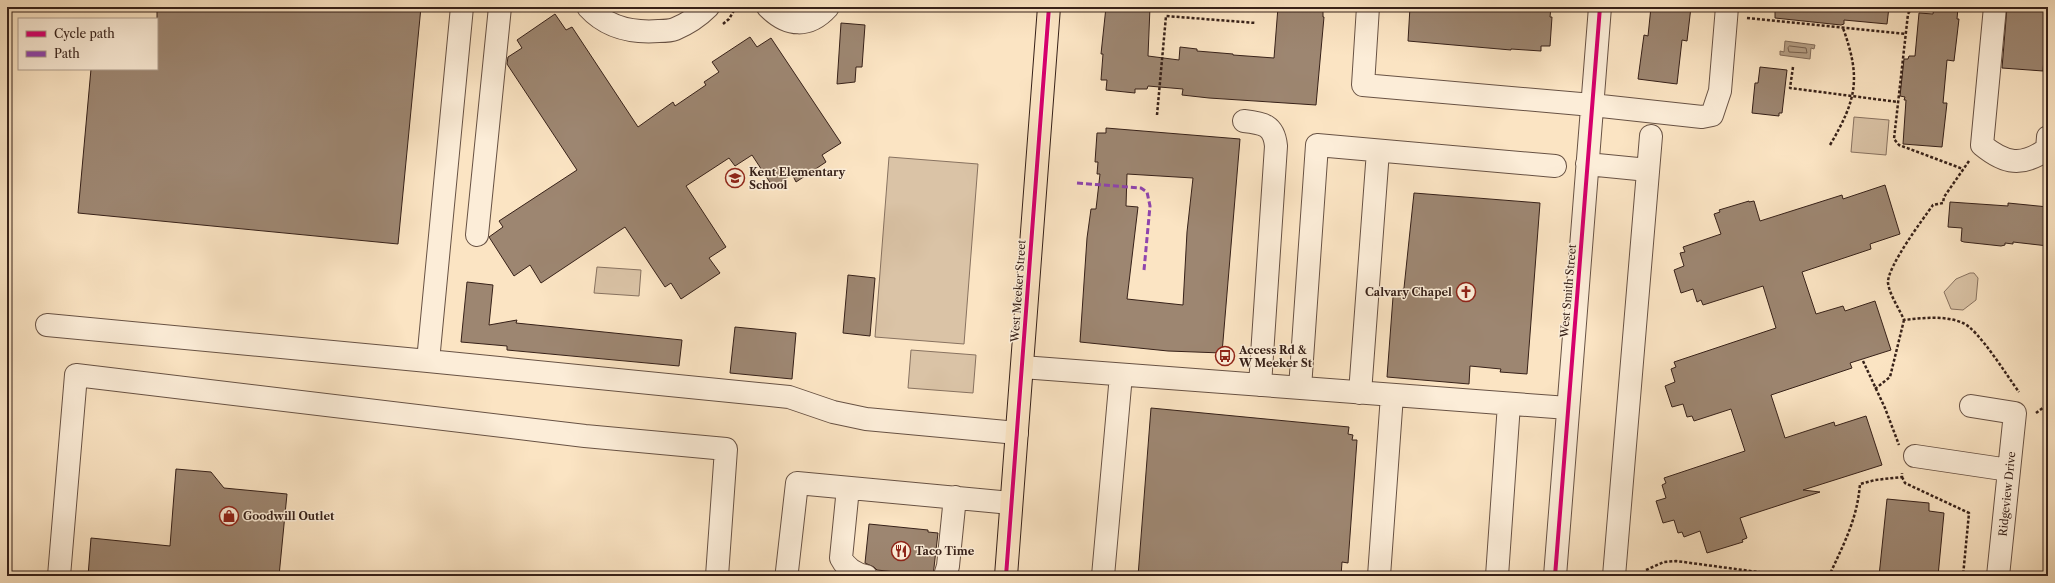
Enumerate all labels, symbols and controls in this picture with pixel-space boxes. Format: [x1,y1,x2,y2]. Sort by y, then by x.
legend [18,18,158,70]
text: Cycle path [54,26,115,41]
text: Path [54,46,80,61]
place label: Kent Elementary School [749,165,845,192]
school or university icon: Kent Elementary School [724,167,746,189]
street label: West Meeker Street [1007,239,1029,344]
street label: West Smith Street [1557,244,1579,339]
church icon: Calvary Chapel [1455,281,1477,303]
place label: Calvary Chapel [1365,285,1452,299]
place label: Access Rd & W Meeker St [1238,343,1313,370]
bus stop icon: Access Rd & W Meeker St [1214,345,1236,367]
street label: Ridgeview Drive [1996,451,2018,537]
shop icon: Goodwill Outlet [218,505,240,527]
place label: Goodwill Outlet [243,509,335,523]
restaurant icon: Taco Time [890,540,912,562]
place label: Taco Time [915,544,975,558]

